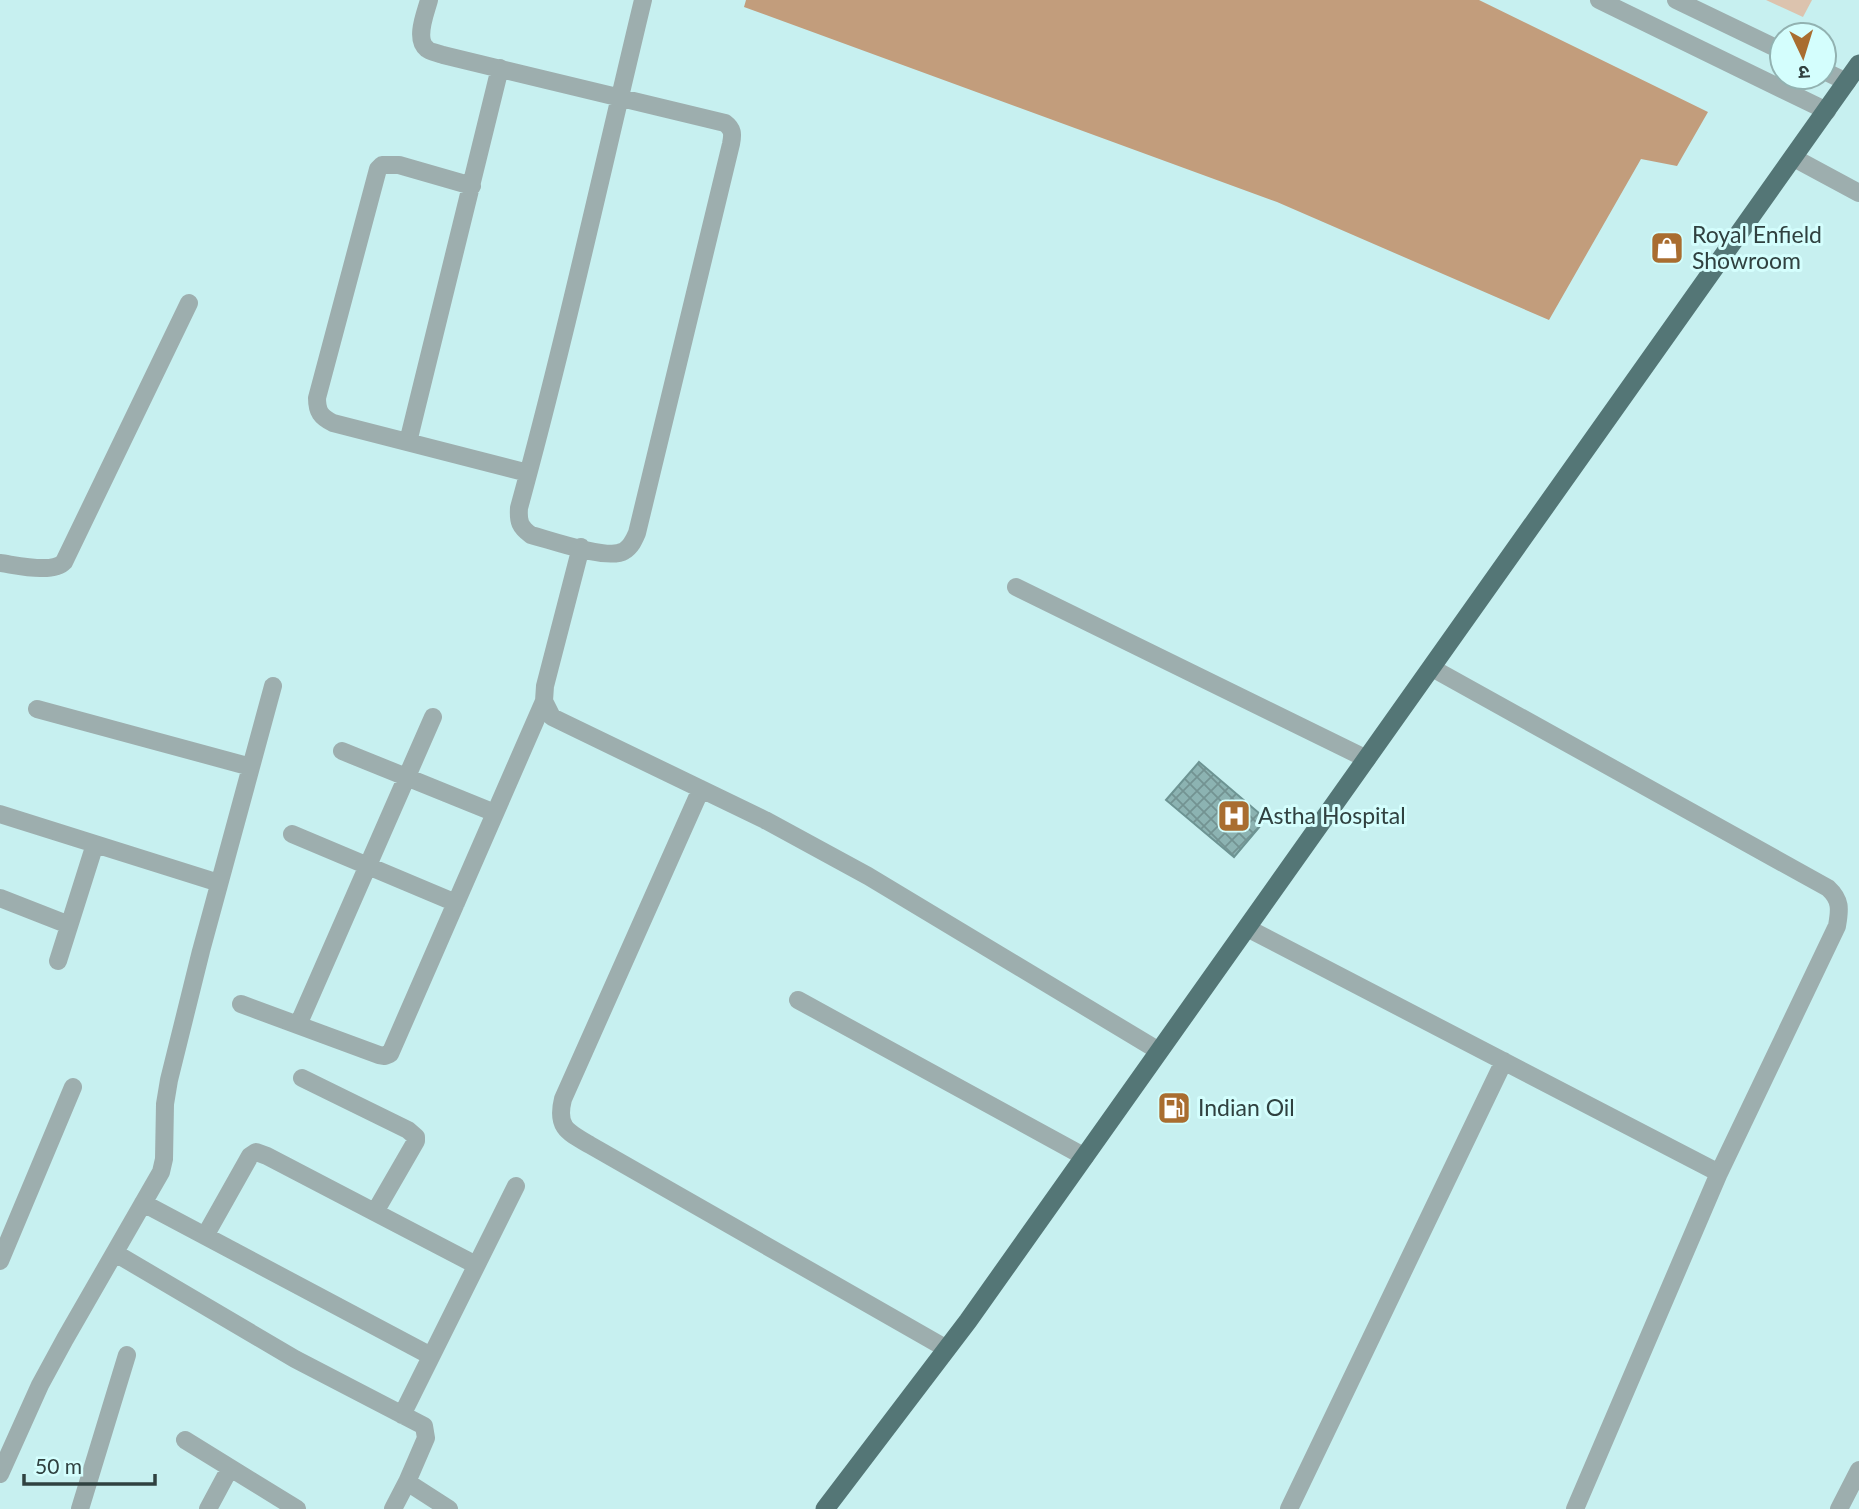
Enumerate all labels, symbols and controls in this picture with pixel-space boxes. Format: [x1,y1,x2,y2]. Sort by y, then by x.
north arrow [1768,21,1838,91]
text: उ [1797,62,1811,85]
place label: Royal Enfield Showroom [1692,220,1822,274]
shop icon: Royal Enfield Showroom [1648,229,1686,267]
hospital icon: Astha Hospital [1215,797,1253,835]
place label: Astha Hospital [1258,801,1406,829]
fuel station icon: Indian Oil [1155,1089,1193,1127]
place label: Indian Oil [1198,1093,1295,1121]
scale bar [24,1442,156,1486]
text: 50 m [35,1453,82,1478]

